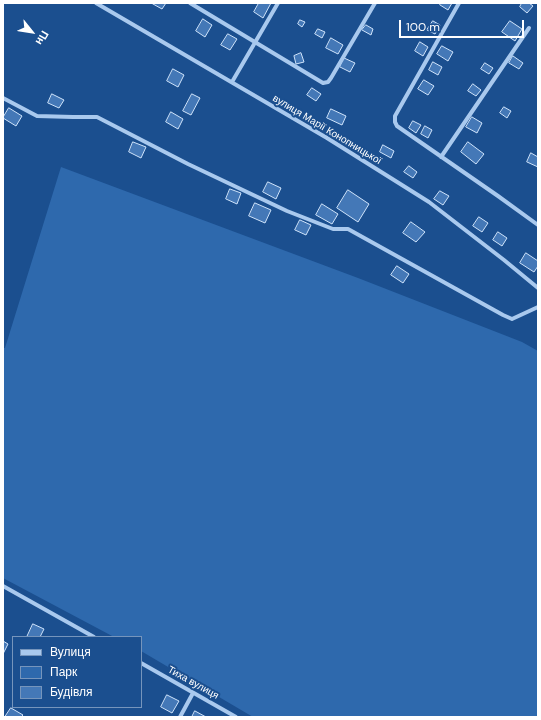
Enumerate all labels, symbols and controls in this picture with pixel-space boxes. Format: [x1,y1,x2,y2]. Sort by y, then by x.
north arrow [12,12,52,52]
scale bar [401,12,526,38]
text: 100 m [406,19,440,35]
text: Пн [33,28,52,48]
street label: вулиця Марії Конопницької [270,93,384,167]
legend [12,636,142,708]
text: Вулиця [50,644,91,660]
text: Парк [50,664,77,680]
street label: Тиха вулиця [165,664,221,702]
text: Будівля [50,684,92,700]

